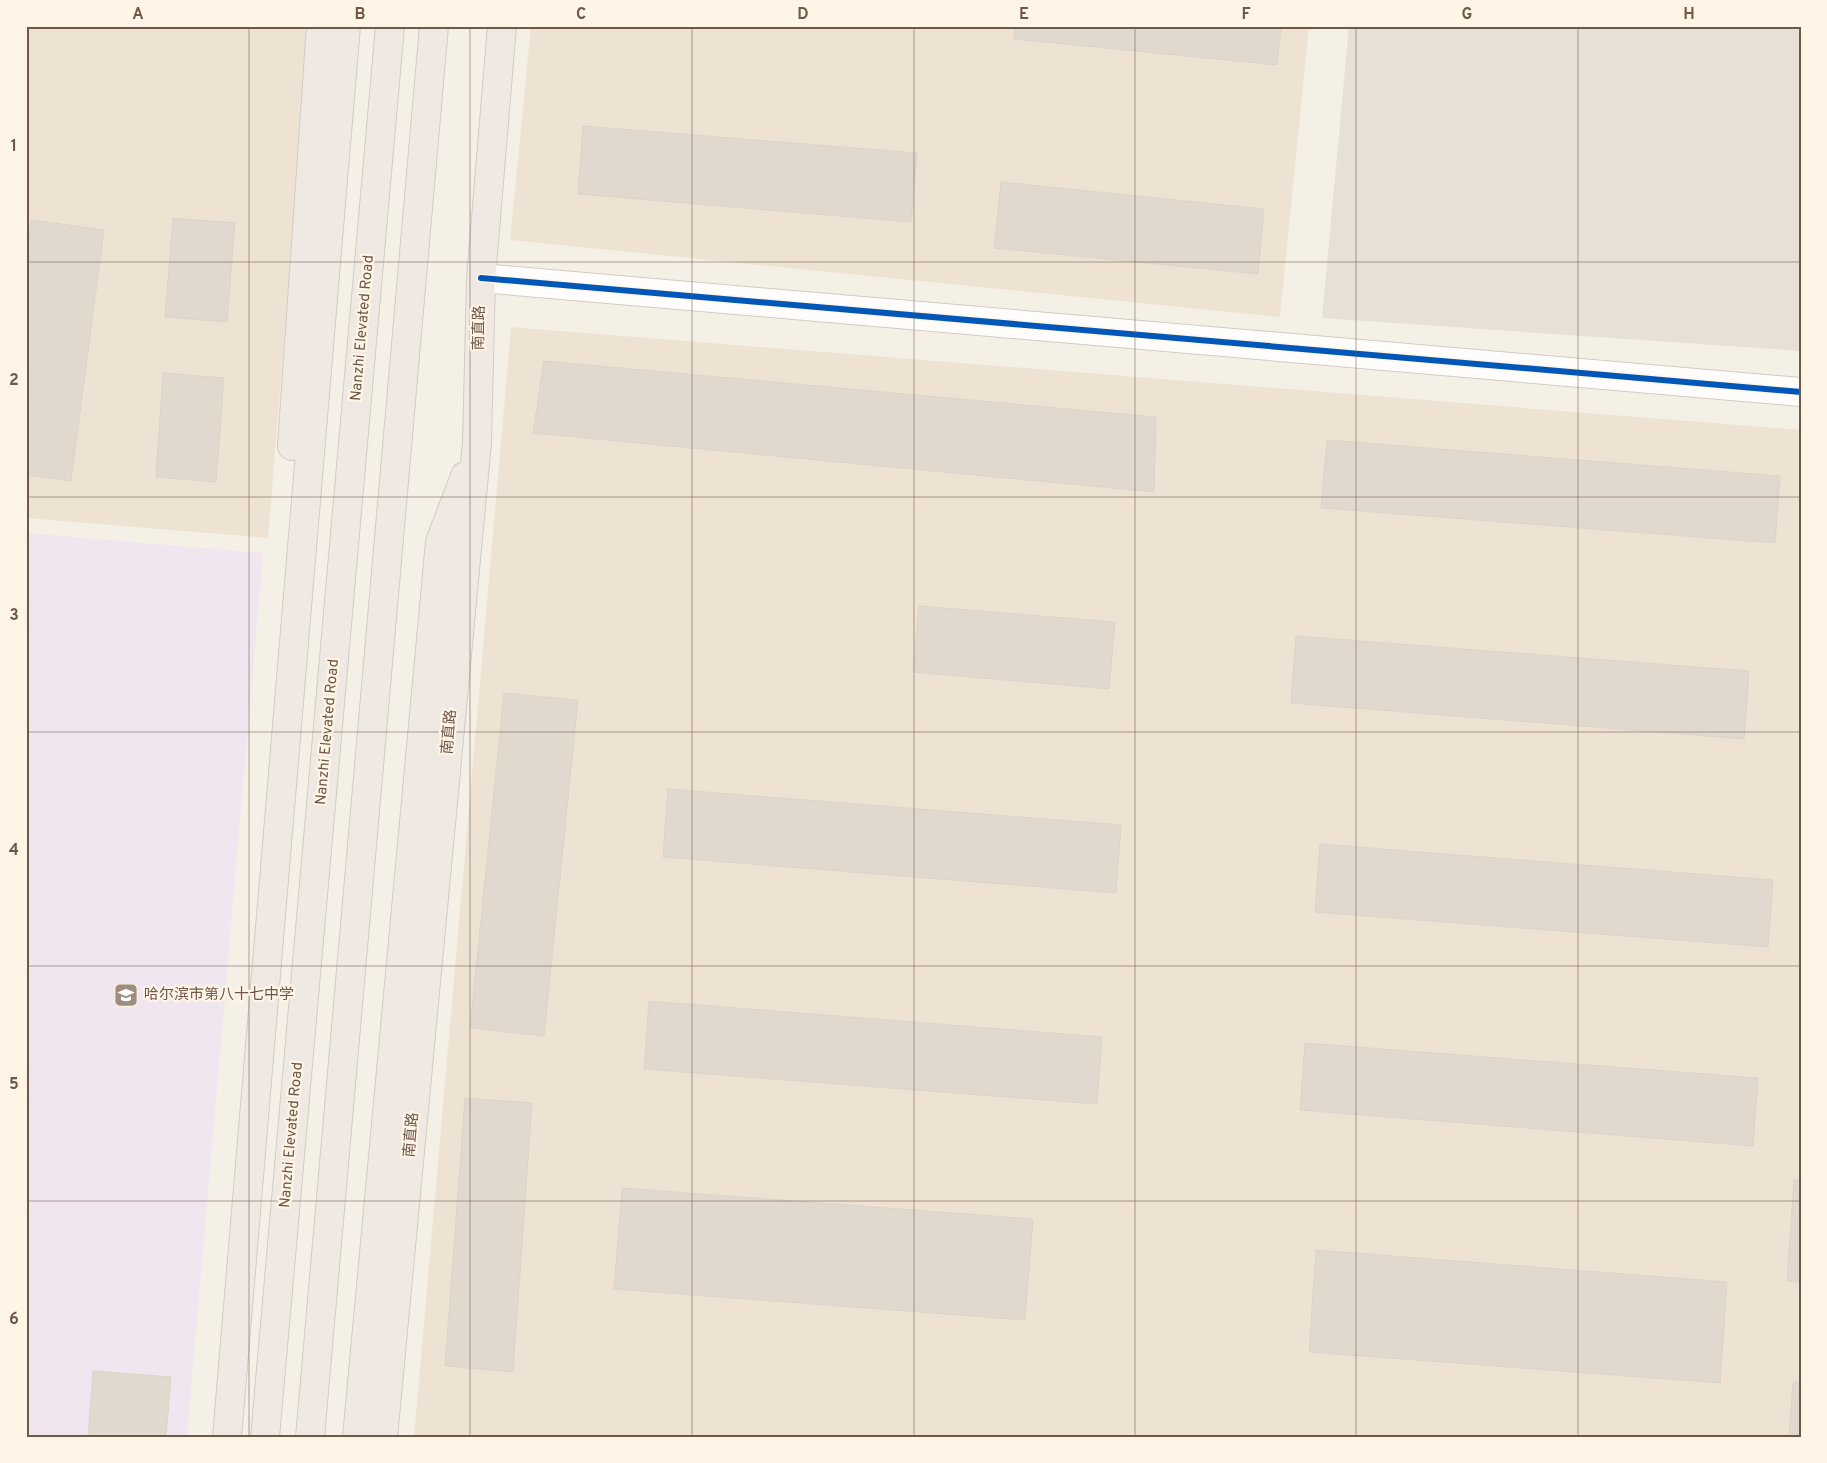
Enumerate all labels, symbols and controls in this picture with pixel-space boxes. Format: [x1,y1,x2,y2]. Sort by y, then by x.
text: A [132,5,144,25]
text: B [354,5,366,25]
text: C [576,5,586,25]
text: D [797,5,809,25]
text: E [1019,5,1029,25]
text: F [1241,5,1251,25]
text: G [1462,5,1472,25]
text: H [1683,5,1695,25]
text: 1 [11,137,17,157]
street label: Nanzhi Elevated Road [347,254,379,402]
street label: 南直路 [470,305,490,351]
text: 2 [9,371,19,391]
text: 3 [9,606,19,626]
street label: Nanzhi Elevated Road [312,658,344,806]
street label: 南直路 [439,709,461,755]
text: 4 [9,841,19,861]
school or university icon: 哈尔滨市第八十七中学 [113,982,139,1008]
place label: 哈尔滨市第八十七中学 [144,986,294,1005]
street label: Nanzhi Elevated Road [276,1061,308,1209]
text: 5 [9,1075,19,1095]
street label: 南直路 [401,1112,423,1158]
text: 6 [9,1310,19,1330]

